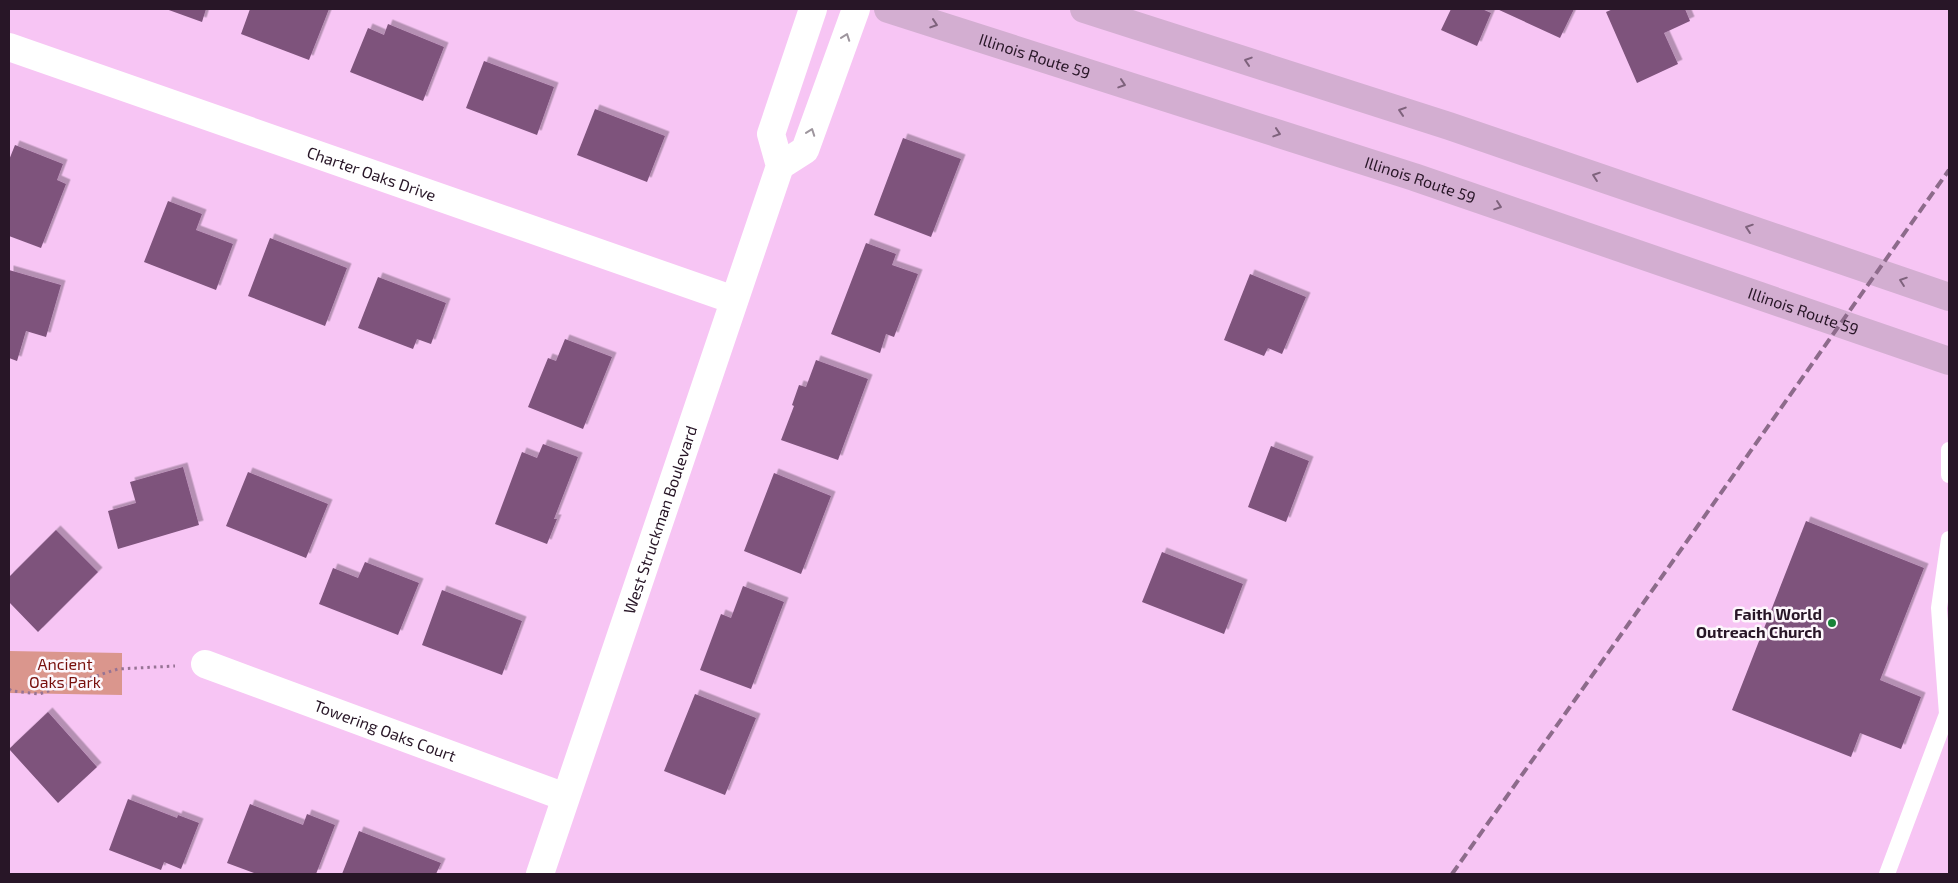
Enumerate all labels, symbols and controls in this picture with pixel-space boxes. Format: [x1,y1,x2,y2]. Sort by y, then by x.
one-way arrow [929,18,938,28]
street label: Illinois Route 59 [977,29,1093,82]
one-way arrow [840,33,850,41]
one-way arrow [1244,57,1252,67]
one-way arrow [1118,78,1126,88]
one-way arrow [1399,107,1407,117]
one-way arrow [805,128,815,137]
one-way arrow [1272,128,1281,138]
street label: Charter Oaks Drive [305,142,439,204]
street label: Illinois Route 59 [1363,152,1478,207]
one-way arrow [1592,172,1600,182]
one-way arrow [1493,200,1502,210]
one-way arrow [1746,224,1754,234]
one-way arrow [1899,277,1908,287]
street label: Illinois Route 59 [1746,283,1861,338]
street label: West Struckman Boulevard [619,423,700,616]
place label: Faith World Outreach Church [1696,604,1822,641]
marker: Faith World Outreach Church [1826,617,1838,629]
park label: Ancient Oaks Park [29,654,101,691]
street label: Towering Oaks Court [312,695,459,765]

